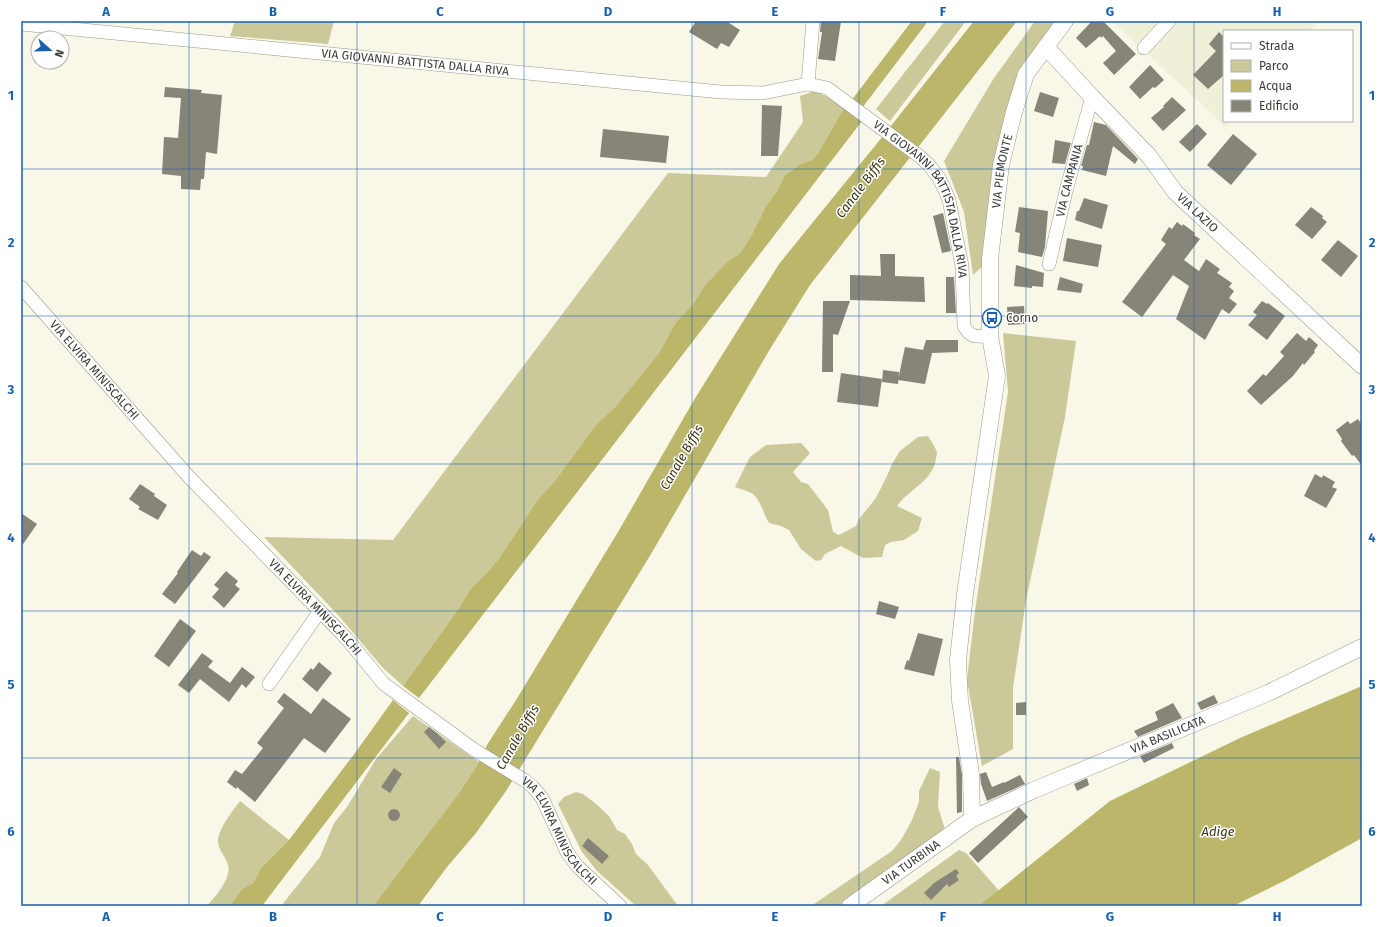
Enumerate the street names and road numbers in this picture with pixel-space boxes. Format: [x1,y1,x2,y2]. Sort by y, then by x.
street label: VIA GIOVANNI BATTISTA DALLA RIVA [321,46,510,78]
street label: VIA GIOVANNI BATTISTA DALLA RIVA [870,118,969,278]
street label: VIA PIEMONTE [989,132,1015,209]
street label: VIA CAMPANIA [1053,142,1086,218]
street label: VIA LAZIO [1174,190,1221,235]
street label: VIA ELVIRA MINISCALCHI [47,318,142,423]
street label: VIA ELVIRA MINISCALCHI [266,556,365,658]
street label: VIA BASILICATA [1128,713,1207,756]
street label: VIA ELVIRA MINISCALCHI [519,774,600,888]
street label: VIA TURBINA [879,837,943,888]

